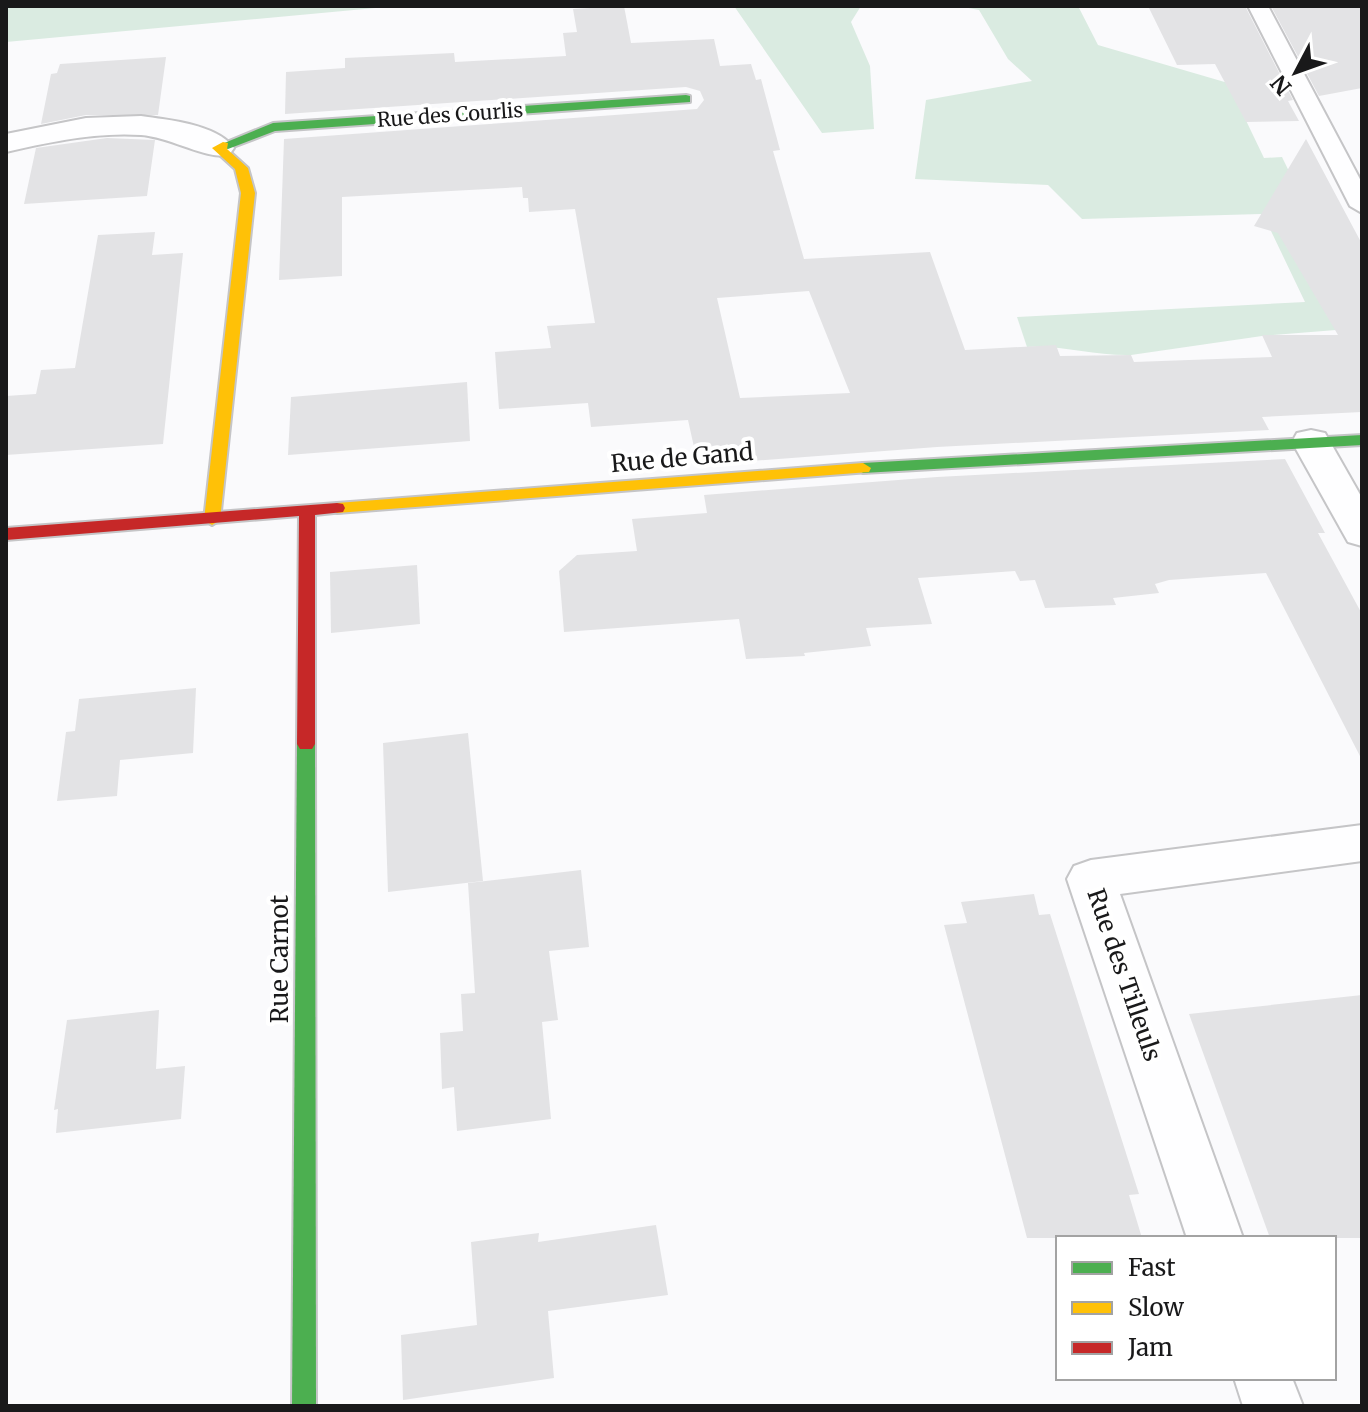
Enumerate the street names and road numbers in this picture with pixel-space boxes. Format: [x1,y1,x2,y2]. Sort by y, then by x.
street label: Rue des Courlis [376,97,524,132]
street label: Rue de Gand [609,436,755,479]
street label: Rue des Tilleuls [1080,884,1169,1065]
street label: Rue Carnot [264,894,295,1023]

